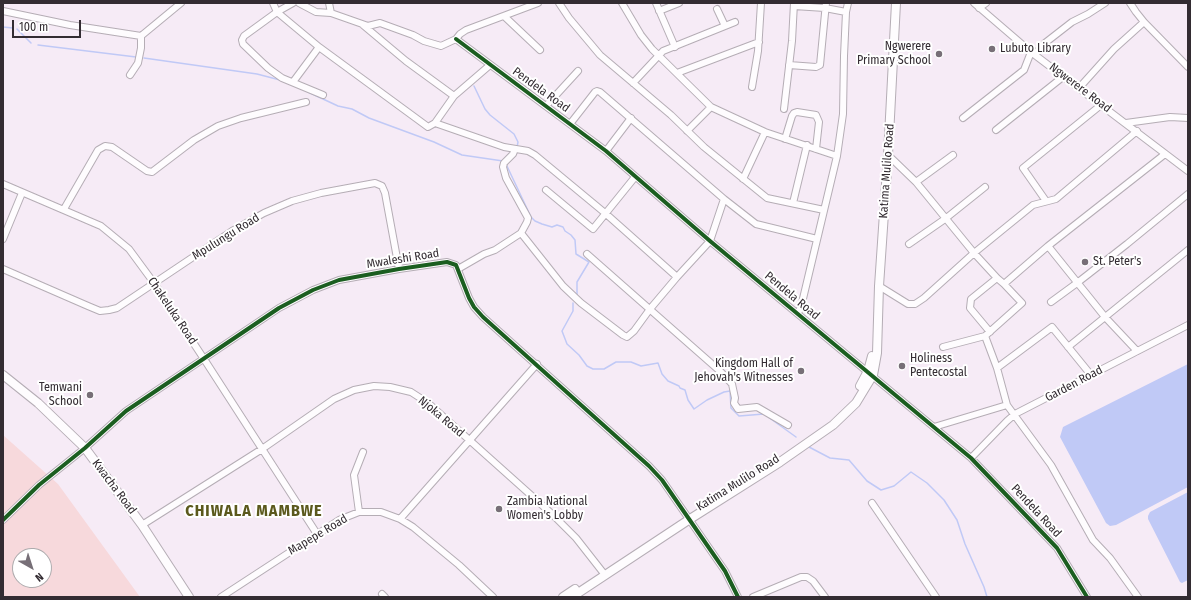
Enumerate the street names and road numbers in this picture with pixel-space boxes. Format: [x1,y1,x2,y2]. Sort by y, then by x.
street label: Ngwerere Road [1046,60,1114,116]
street label: Pendela Road [510,64,572,116]
street label: Katima Mulilo Road [876,123,898,219]
street label: Mpulungu Road [190,211,262,263]
street label: Mwaleshi Road [366,246,440,272]
street label: Pendela Road [762,269,822,323]
street label: Chakeluka Road [144,275,200,347]
street label: Garden Road [1043,363,1105,405]
street label: Njoka Road [415,394,467,440]
street label: Katima Mulilo Road [694,452,782,514]
street label: Kwacha Road [89,457,139,517]
street label: Pendela Road [1008,482,1064,540]
street label: Mapepe Road [286,512,350,558]

